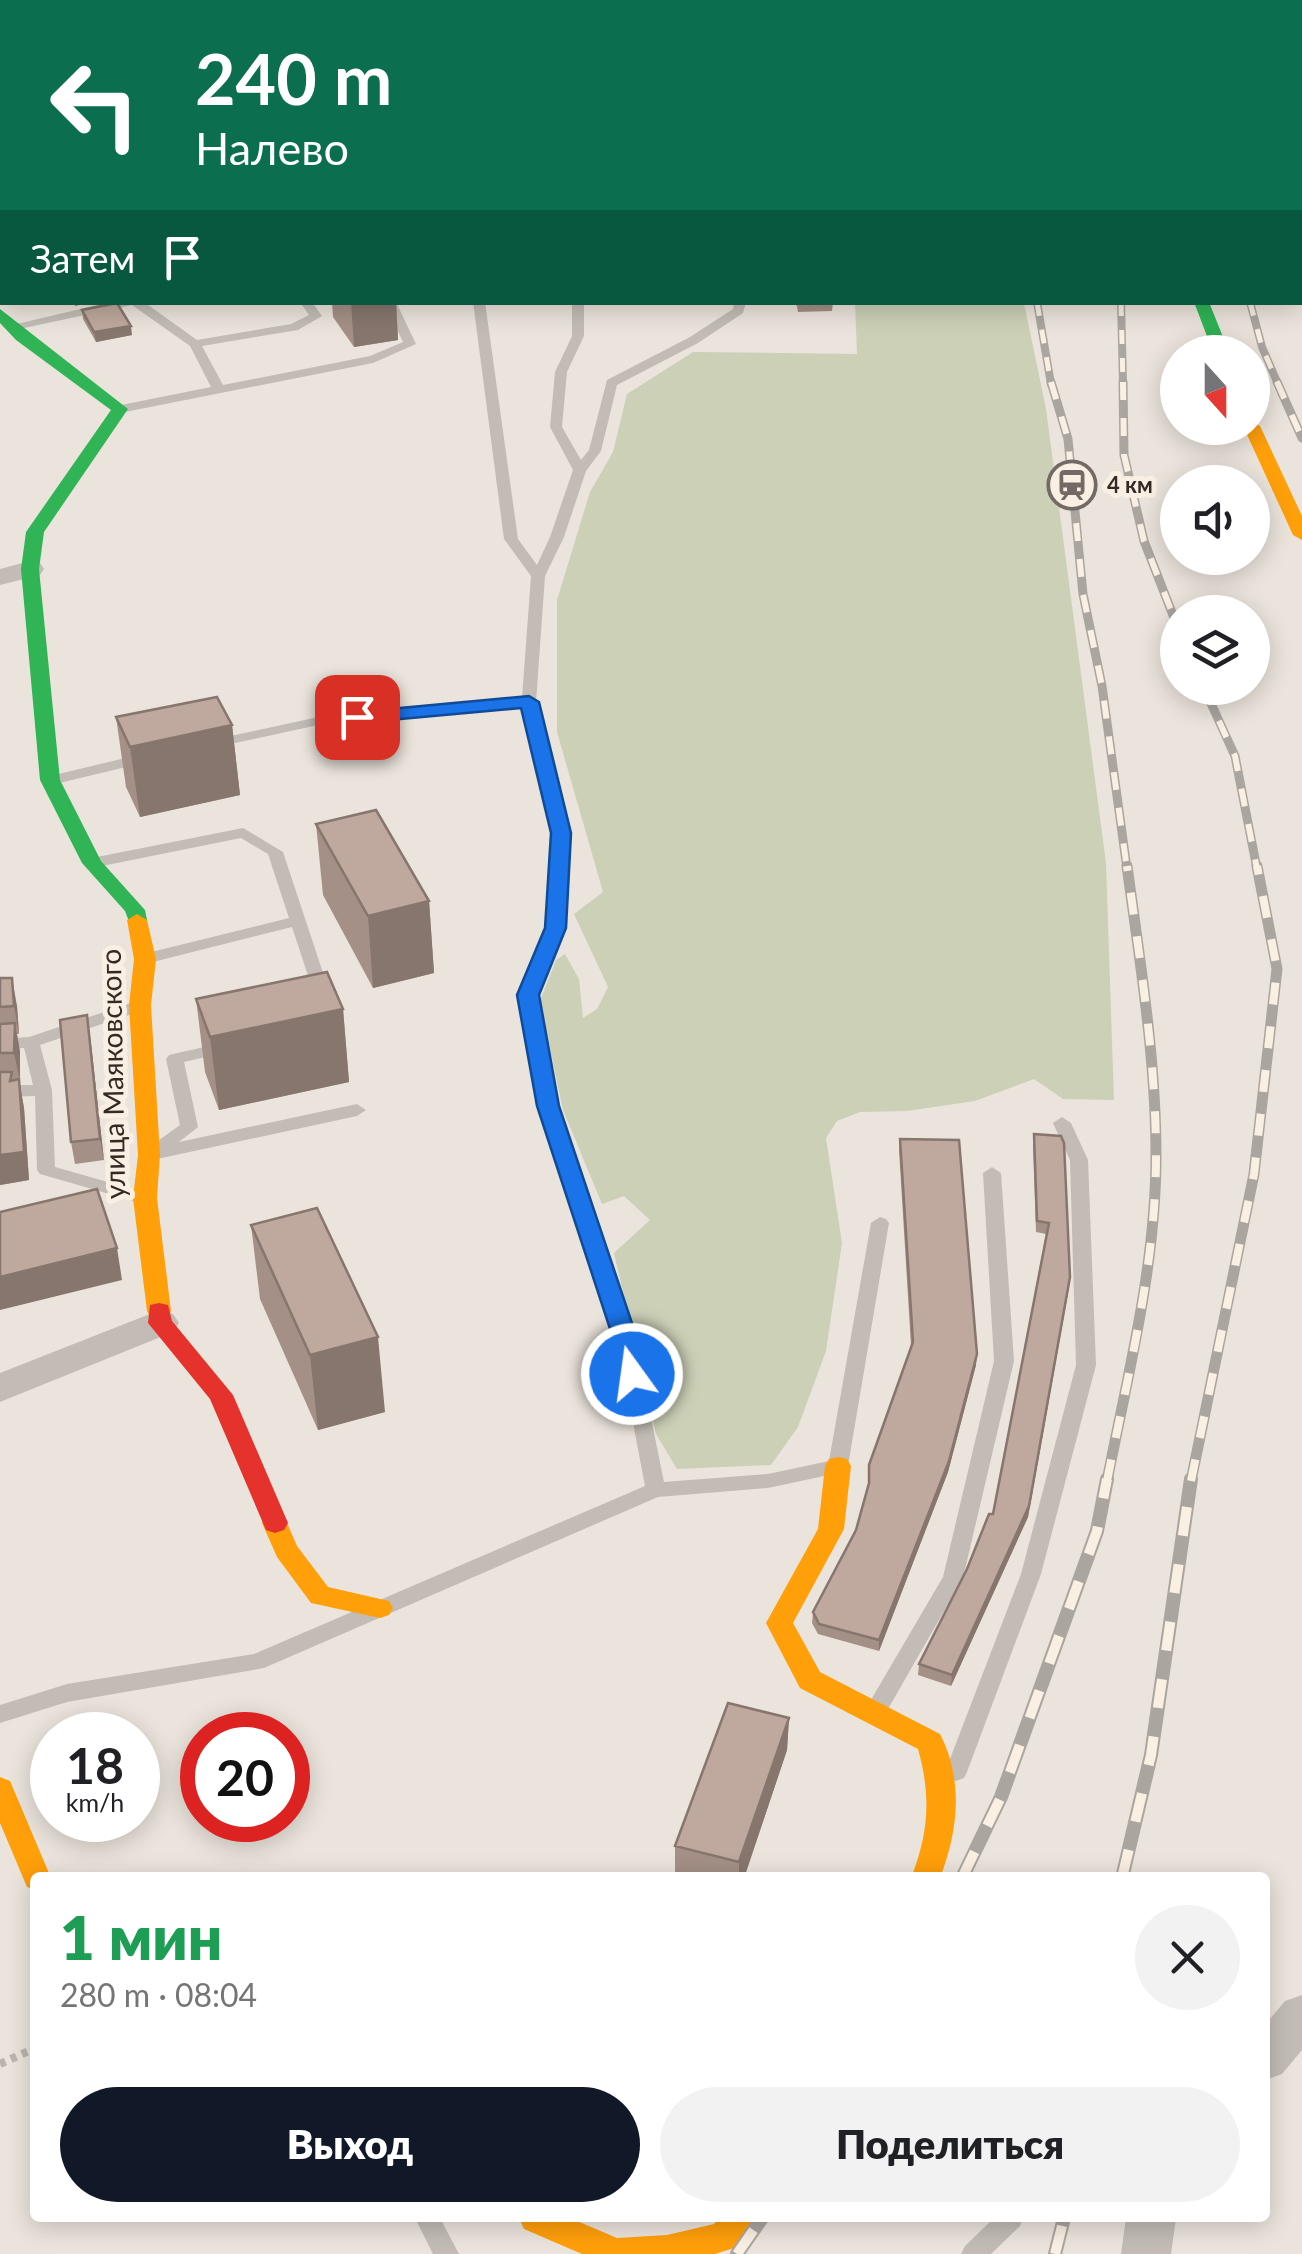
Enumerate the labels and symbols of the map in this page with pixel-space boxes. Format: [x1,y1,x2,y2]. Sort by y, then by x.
north arrow [1160,335,1270,445]
station icon: 4 км [1046,459,1098,511]
place label: 4 км [1107,471,1153,498]
pin [315,675,400,760]
street label: улица Маяковского [93,948,131,1200]
position arrow [580,1322,684,1426]
speed limit sign: 20 [180,1712,310,1842]

